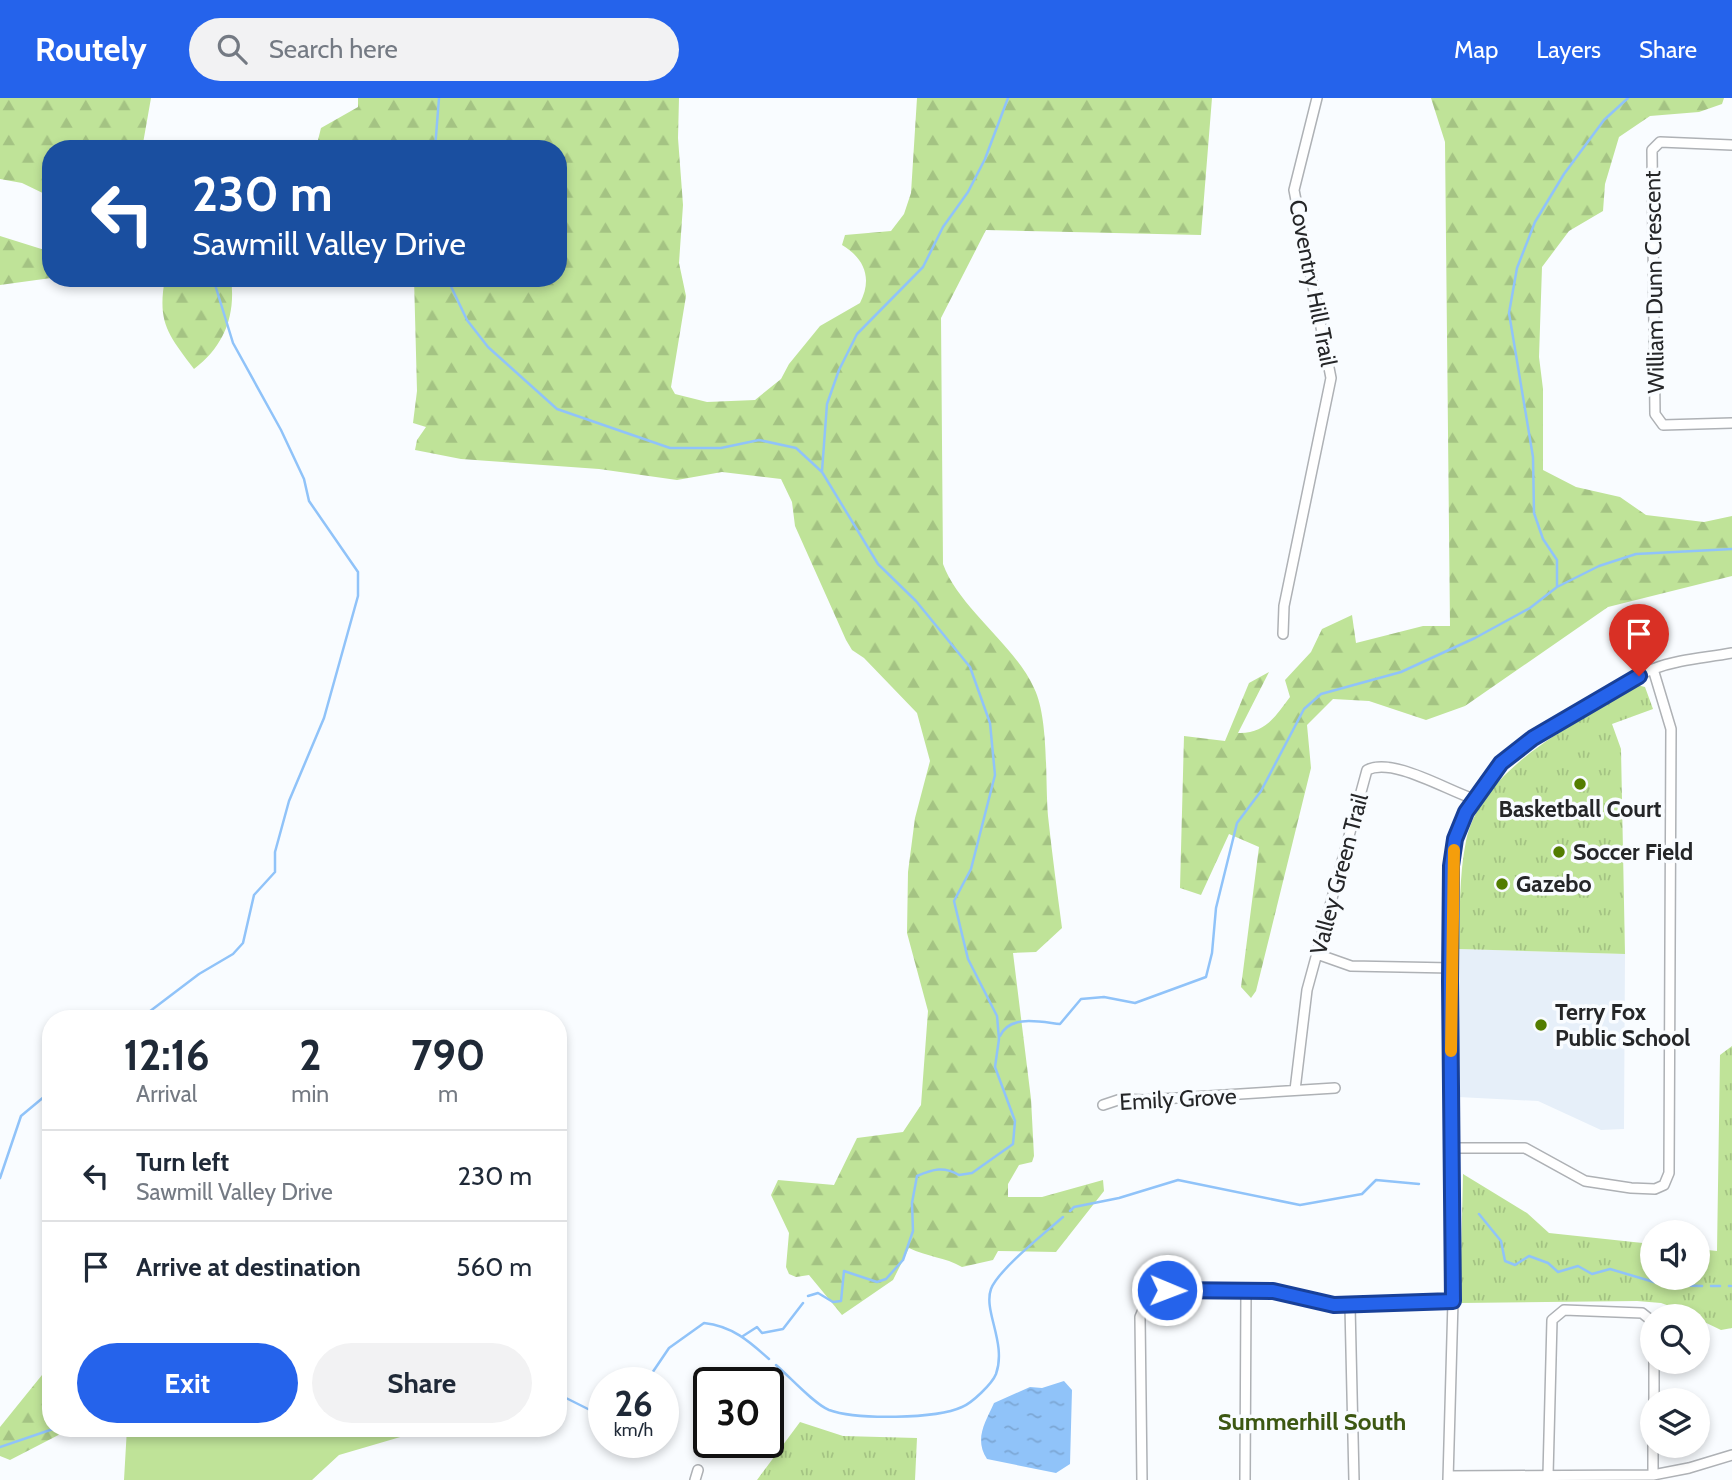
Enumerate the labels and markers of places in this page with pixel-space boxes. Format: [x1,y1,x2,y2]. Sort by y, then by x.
pin [1609,604,1669,676]
marker: Basketball Court [1572,776,1588,792]
place label: Basketball Court [1499,795,1662,823]
place label: Soccer Field [1573,838,1693,866]
marker: Soccer Field [1551,844,1567,860]
place label: Gazebo [1516,870,1592,898]
marker: Gazebo [1494,876,1510,892]
place label: Terry Fox Public School [1555,998,1690,1052]
marker: Terry Fox Public School [1533,1017,1549,1033]

